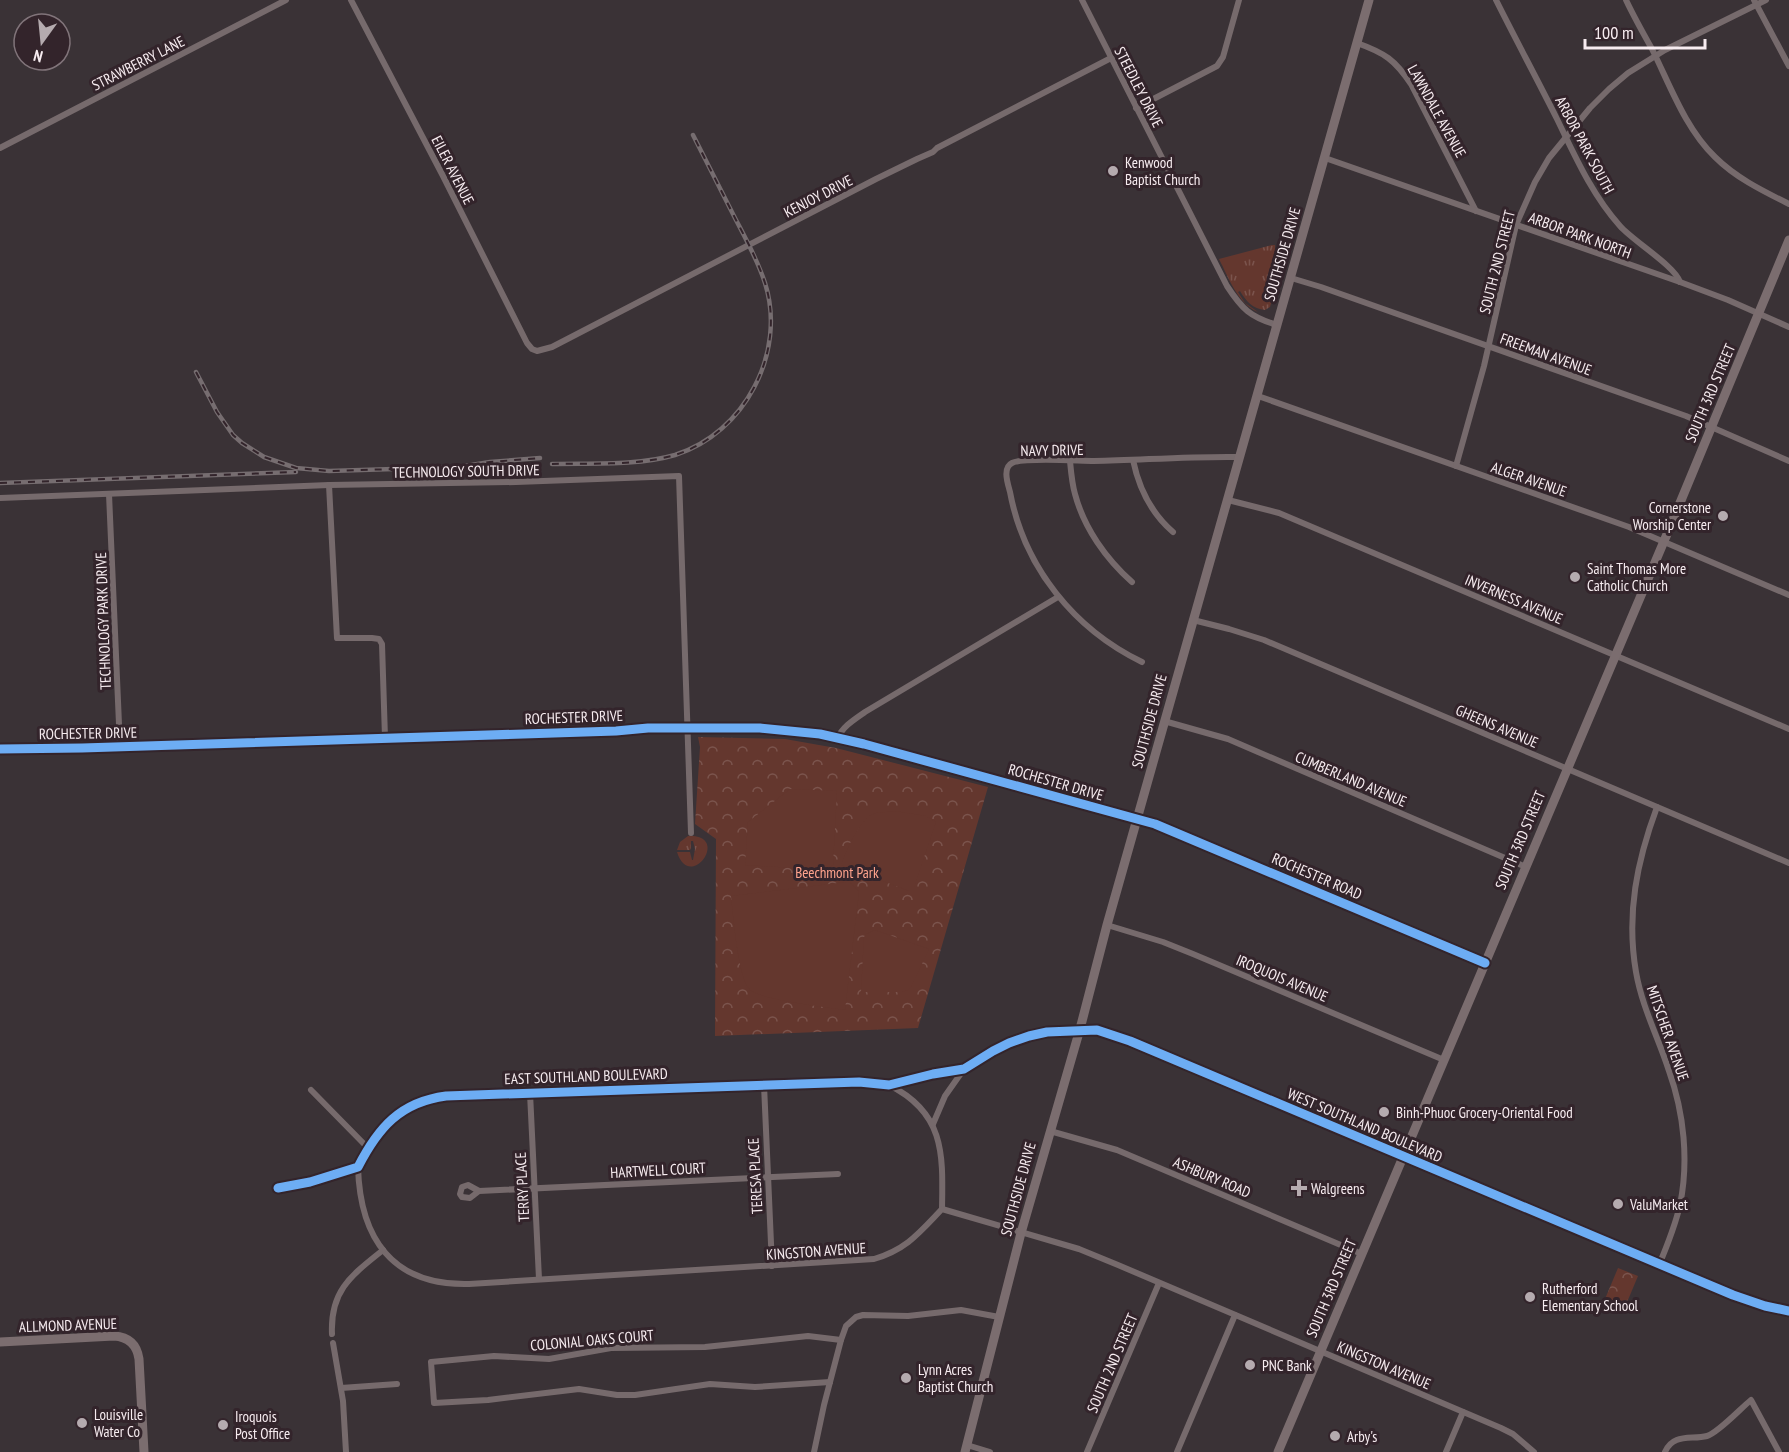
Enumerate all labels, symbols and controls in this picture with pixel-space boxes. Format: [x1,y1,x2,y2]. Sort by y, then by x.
north arrow [12,12,72,72]
scale bar [1585,12,1705,50]
text: 100 m [1594,21,1634,44]
street label: STRAWBERRY LANE [88,31,188,95]
street label: STEEDLEY DRIVE [1111,43,1167,131]
text: N [31,46,45,67]
street label: LAWNDALE AVENUE [1404,61,1470,161]
street label: ARBOR PARK SOUTH [1551,93,1619,197]
street label: EILER AVENUE [428,132,478,208]
place label: Kenwood Baptist Church [1125,153,1200,189]
marker: Kenwood Baptist Church [1106,164,1120,178]
street label: KENJOY DRIVE [780,171,856,221]
street label: SOUTHSIDE DRIVE [1260,205,1304,303]
street label: SOUTH 2ND STREET [1475,208,1519,316]
street label: ARBOR PARK NORTH [1526,208,1634,262]
street label: FREEMAN AVENUE [1498,329,1594,379]
street label: SOUTH 3RD STREET [1681,341,1739,445]
street label: NAVY DRIVE [1020,440,1084,460]
street label: ALGER AVENUE [1489,457,1569,501]
street label: TECHNOLOGY SOUTH DRIVE [392,460,540,482]
place label: Cornerstone Worship Center [1633,498,1712,534]
marker: Cornerstone Worship Center [1716,509,1730,523]
street label: TECHNOLOGY PARK DRIVE [91,552,115,690]
place label: Saint Thomas More Catholic Church [1587,559,1686,595]
street label: INVERNESS AVENUE [1462,570,1566,628]
marker: Saint Thomas More Catholic Church [1568,570,1582,584]
street label: SOUTHSIDE DRIVE [1127,672,1171,770]
street label: GHEENS AVENUE [1453,700,1541,752]
street label: ROCHESTER DRIVE [525,706,623,728]
street label: ROCHESTER DRIVE [39,723,137,743]
street label: CUMBERLAND AVENUE [1292,747,1410,811]
street label: ROCHESTER DRIVE [1006,759,1106,805]
street label: SOUTH 3RD STREET [1491,788,1549,892]
street label: ROCHESTER ROAD [1269,849,1365,904]
park label: Beechmont Park [795,863,879,882]
street label: IROQUOIS AVENUE [1233,950,1331,1006]
street label: MITSCHER AVENUE [1643,983,1693,1083]
street label: EAST SOUTHLAND BOULEVARD [504,1064,668,1088]
street label: WEST SOUTHLAND BOULEVARD [1285,1084,1445,1166]
place label: Binh-Phuoc Grocery-Oriental Food [1396,1103,1573,1122]
marker: Binh-Phuoc Grocery-Oriental Food [1377,1105,1391,1119]
street label: TERESA PLACE [744,1137,766,1215]
street label: SOUTHSIDE DRIVE [996,1140,1040,1238]
street label: TERRY PLACE [511,1152,533,1222]
street label: ASHBURY ROAD [1170,1152,1254,1202]
street label: HARTWELL COURT [610,1158,707,1182]
place label: Walgreens [1311,1179,1365,1198]
marker: Walgreens [1292,1181,1306,1195]
place label: ValuMarket [1629,1195,1688,1214]
marker: ValuMarket [1611,1197,1625,1211]
street label: SOUTH 3RD STREET [1302,1236,1360,1340]
street label: KINGSTON AVENUE [765,1238,867,1264]
place label: Rutherford Elementary School [1542,1279,1639,1315]
marker: Rutherford Elementary School [1523,1290,1537,1304]
street label: SOUTH 2ND STREET [1083,1310,1142,1416]
street label: ALLMOND AVENUE [19,1314,117,1336]
street label: COLONIAL OAKS COURT [530,1325,655,1355]
street label: KINGSTON AVENUE [1334,1337,1434,1393]
place label: PNC Bank [1262,1356,1312,1375]
marker: PNC Bank [1243,1358,1257,1372]
place label: Lynn Acres Baptist Church [918,1360,993,1396]
marker: Lynn Acres Baptist Church [899,1371,913,1385]
place label: Louisville Water Co [94,1405,143,1441]
place label: Iroquois Post Office [235,1407,290,1443]
marker: Louisville Water Co [75,1416,89,1430]
marker: Iroquois Post Office [216,1418,230,1432]
place label: Arby's [1347,1427,1377,1446]
marker: Arby's [1328,1429,1342,1443]

